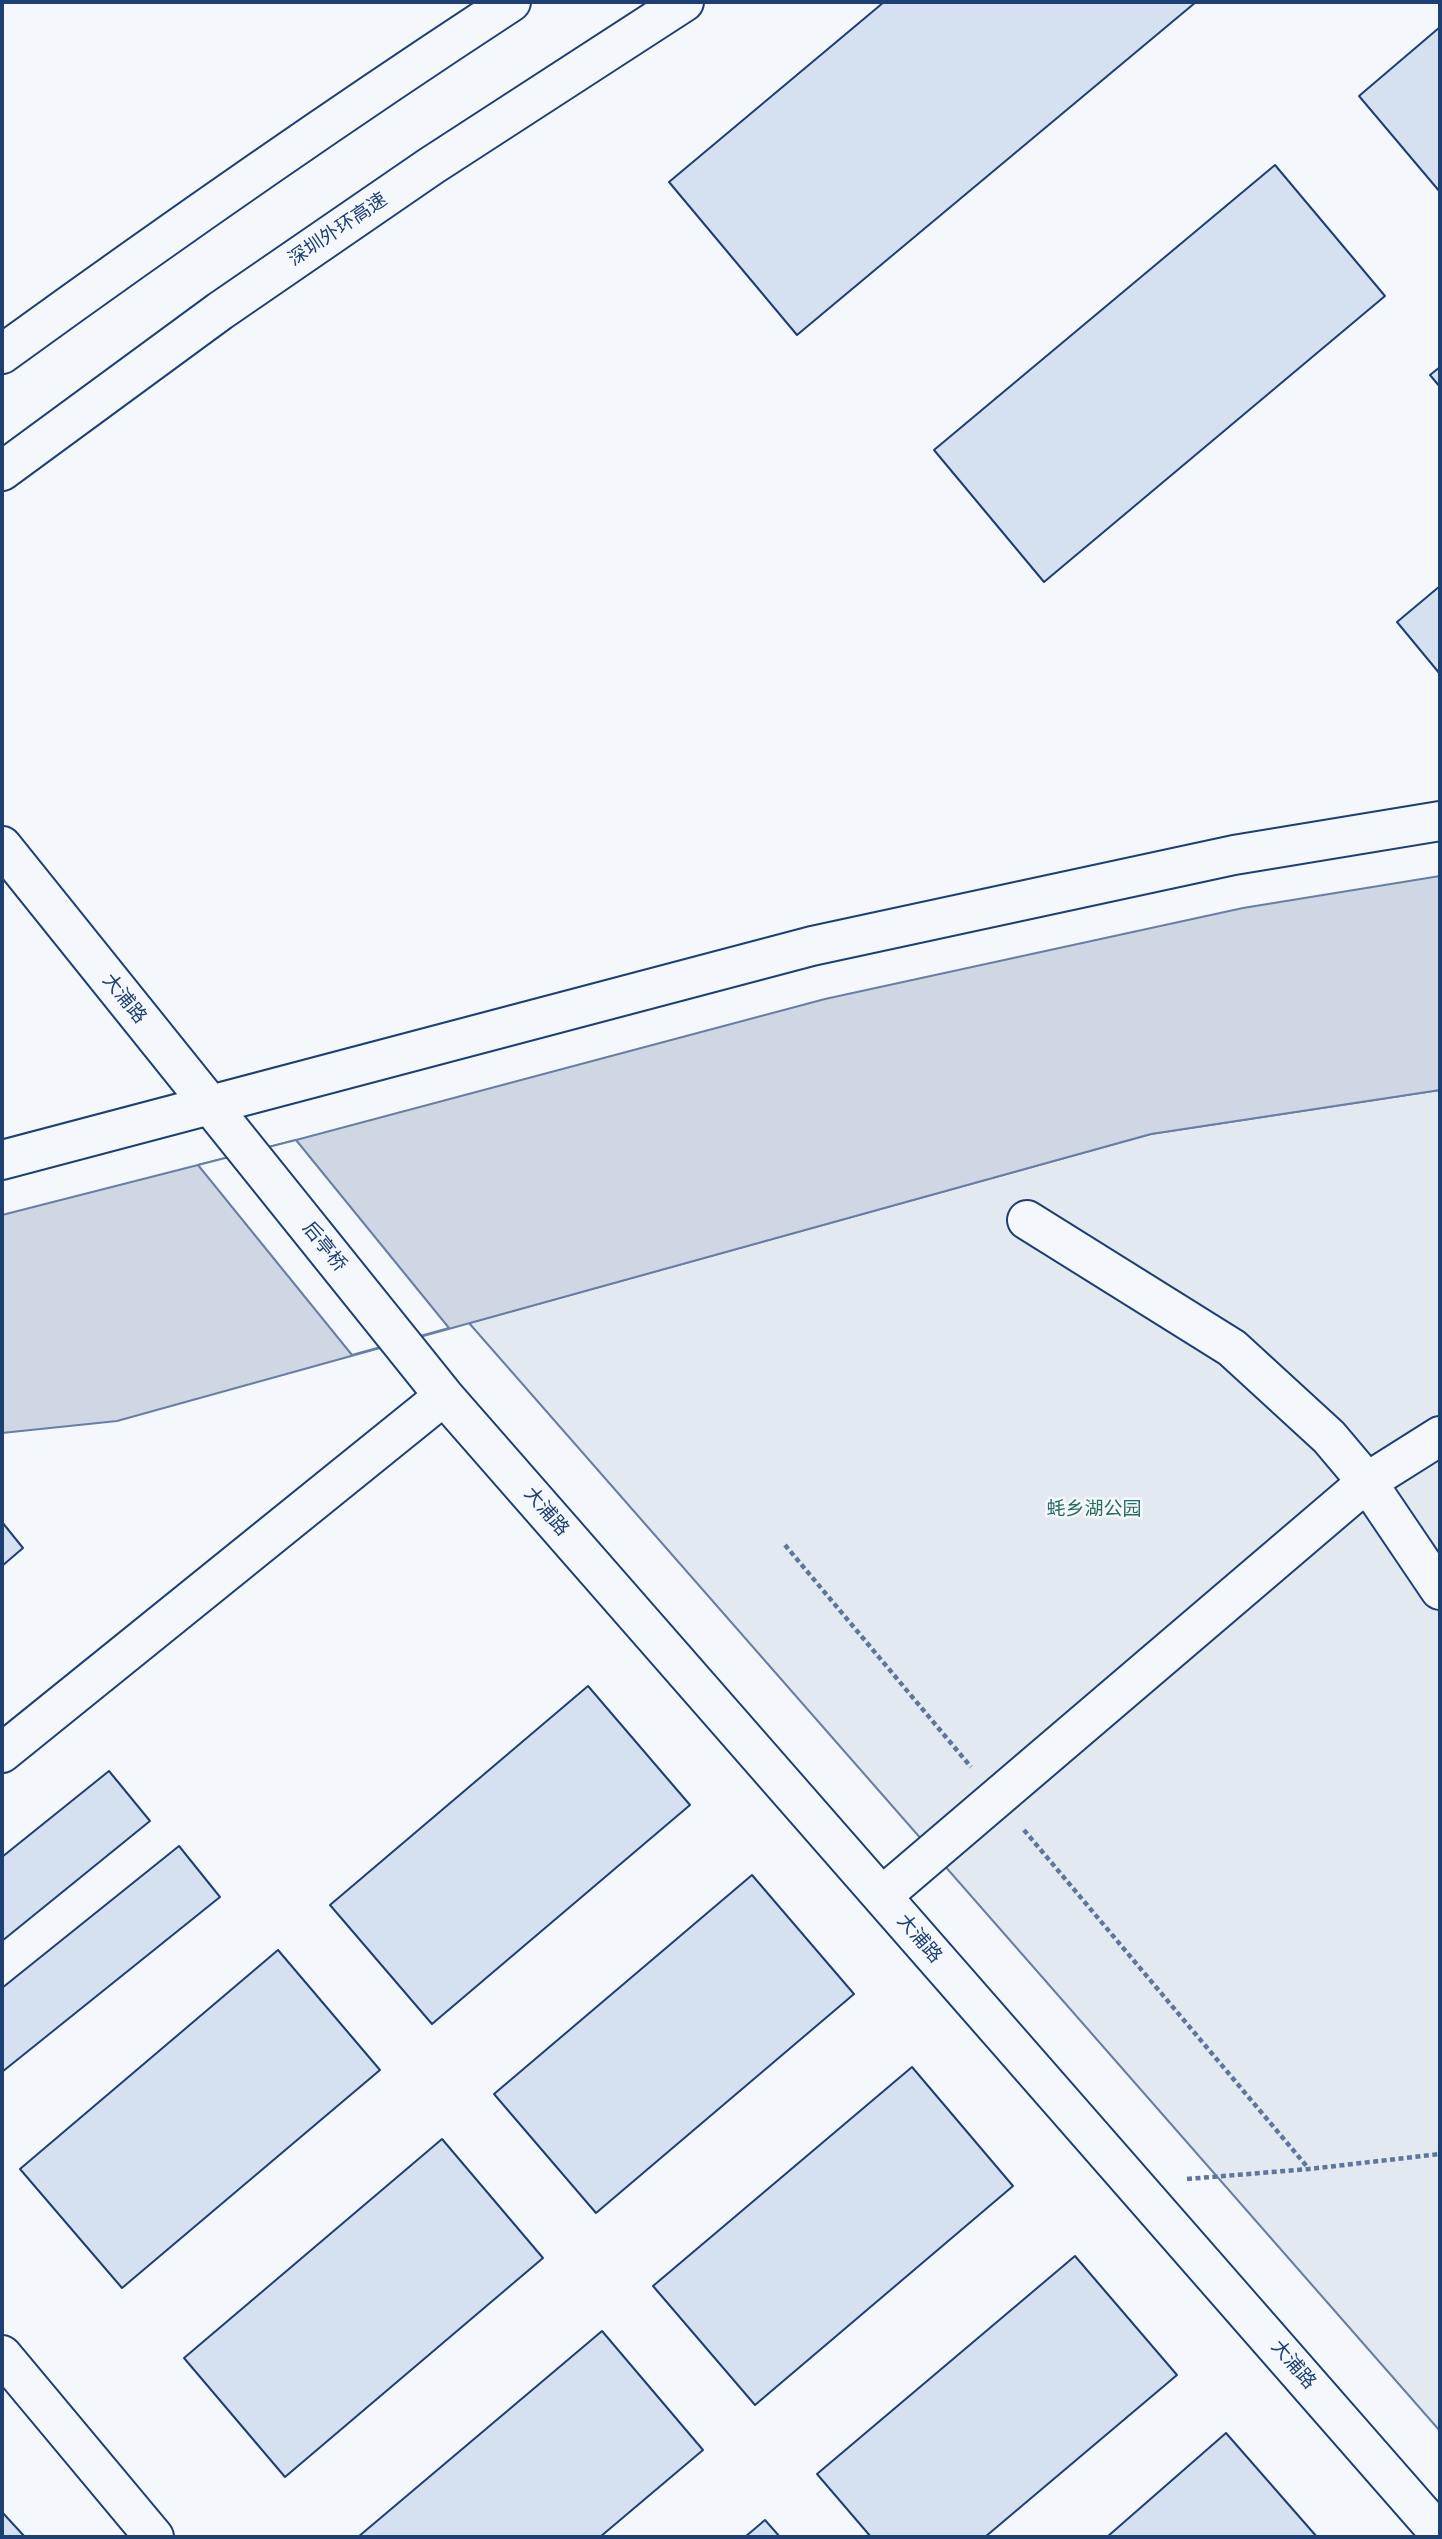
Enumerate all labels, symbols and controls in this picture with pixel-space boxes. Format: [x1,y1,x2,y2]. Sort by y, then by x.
street label: 深圳外环高速 [284,189,392,271]
street label: 大浦路 [97,970,151,1028]
street label: 后亭桥 [297,1218,351,1276]
street label: 大浦路 [519,1483,573,1541]
park label: 蚝乡湖公园 [1047,1499,1141,1521]
street label: 大浦路 [892,1910,946,1968]
street label: 大浦路 [1266,2336,1320,2394]

